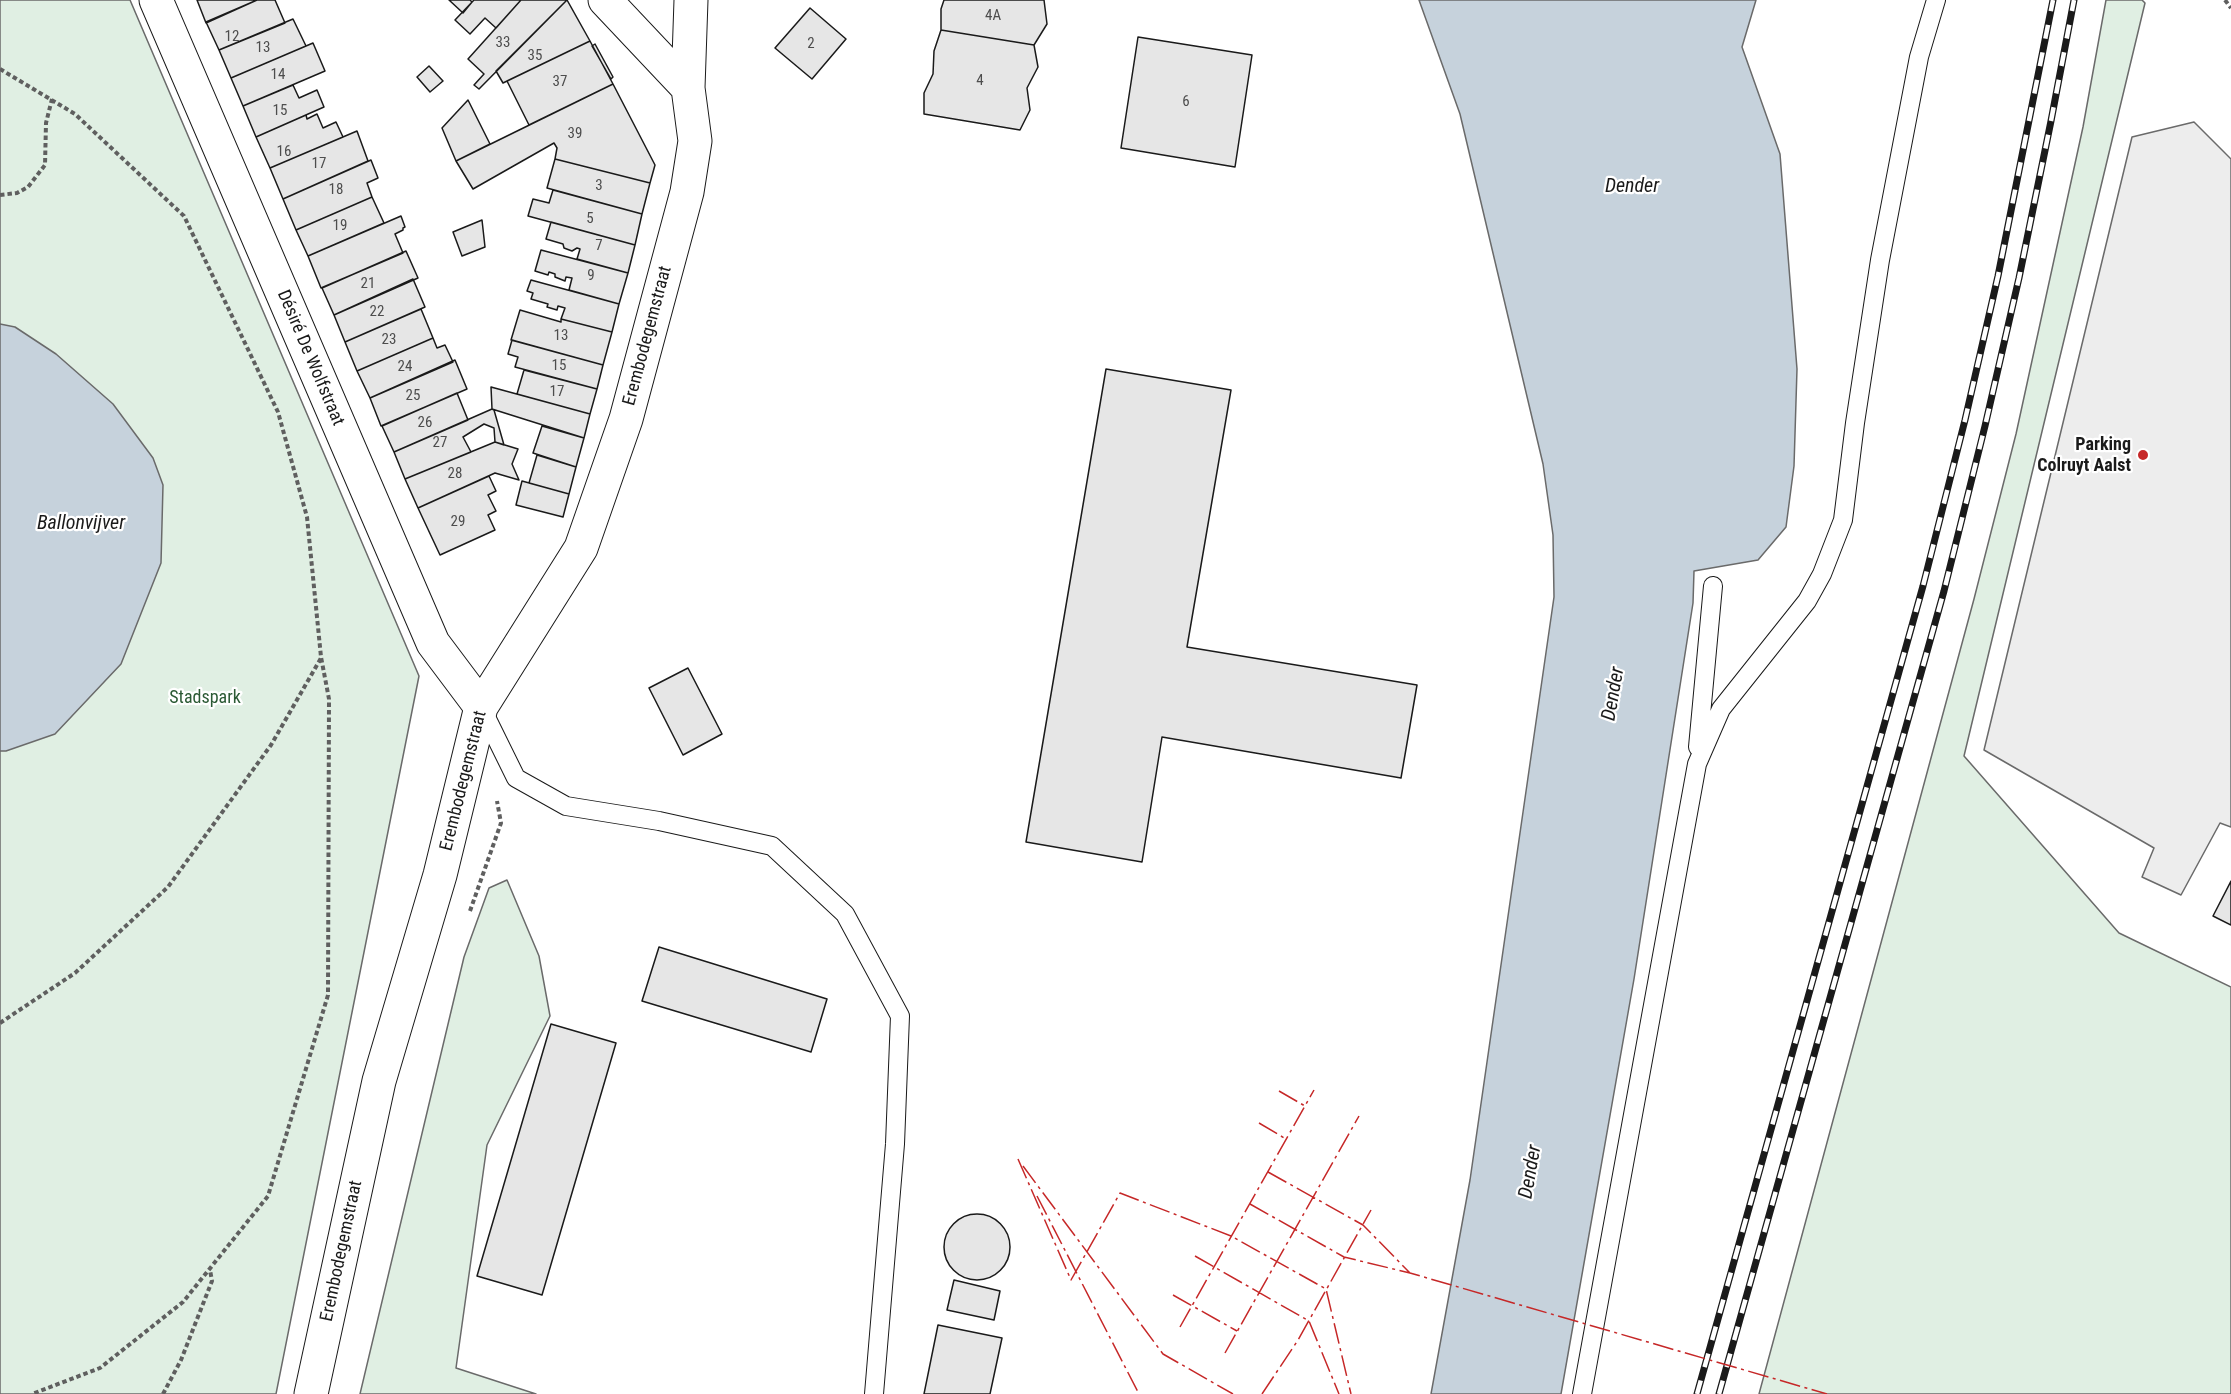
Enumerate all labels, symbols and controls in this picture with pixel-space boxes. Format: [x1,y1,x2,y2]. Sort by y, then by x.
house number: 4A [985,7,1001,25]
house number: 12 [225,28,239,46]
house number: 33 [496,34,510,52]
house number: 2 [807,35,815,53]
house number: 13 [256,39,270,57]
house number: 35 [528,47,542,65]
house number: 14 [271,66,285,84]
house number: 4 [976,72,984,90]
house number: 37 [553,73,567,91]
house number: 6 [1182,93,1190,111]
house number: 15 [273,102,287,120]
house number: 39 [568,125,582,143]
house number: 16 [277,143,291,161]
house number: 17 [312,155,326,173]
water label: Dender [1605,175,1659,199]
house number: 3 [595,177,603,195]
house number: 18 [329,181,343,199]
house number: 5 [586,210,594,228]
house number: 19 [333,217,347,235]
house number: 7 [595,237,603,255]
street label: Erembodegemstraat [619,264,677,408]
house number: 9 [587,267,595,285]
house number: 21 [361,275,375,293]
street label: Désiré De Wolfstraat [272,287,348,429]
house number: 22 [370,303,384,321]
house number: 13 [554,327,568,345]
house number: 23 [382,331,396,349]
house number: 15 [552,357,566,375]
house number: 24 [398,358,412,376]
house number: 17 [550,383,564,401]
house number: 25 [406,387,420,405]
house number: 26 [418,414,432,432]
house number: 27 [433,434,447,452]
place label: Parking Colruyt Aalst [2037,434,2131,476]
marker: Parking Colruyt Aalst [2136,448,2150,462]
house number: 28 [448,465,462,483]
water label: Ballonvijver [37,512,125,536]
house number: 29 [451,513,465,531]
water label: Dender [1597,665,1631,723]
park label: Stadspark [169,687,241,709]
street label: Erembodegemstraat [436,709,492,853]
water label: Dender [1514,1143,1548,1201]
street label: Erembodegemstraat [317,1179,367,1323]

